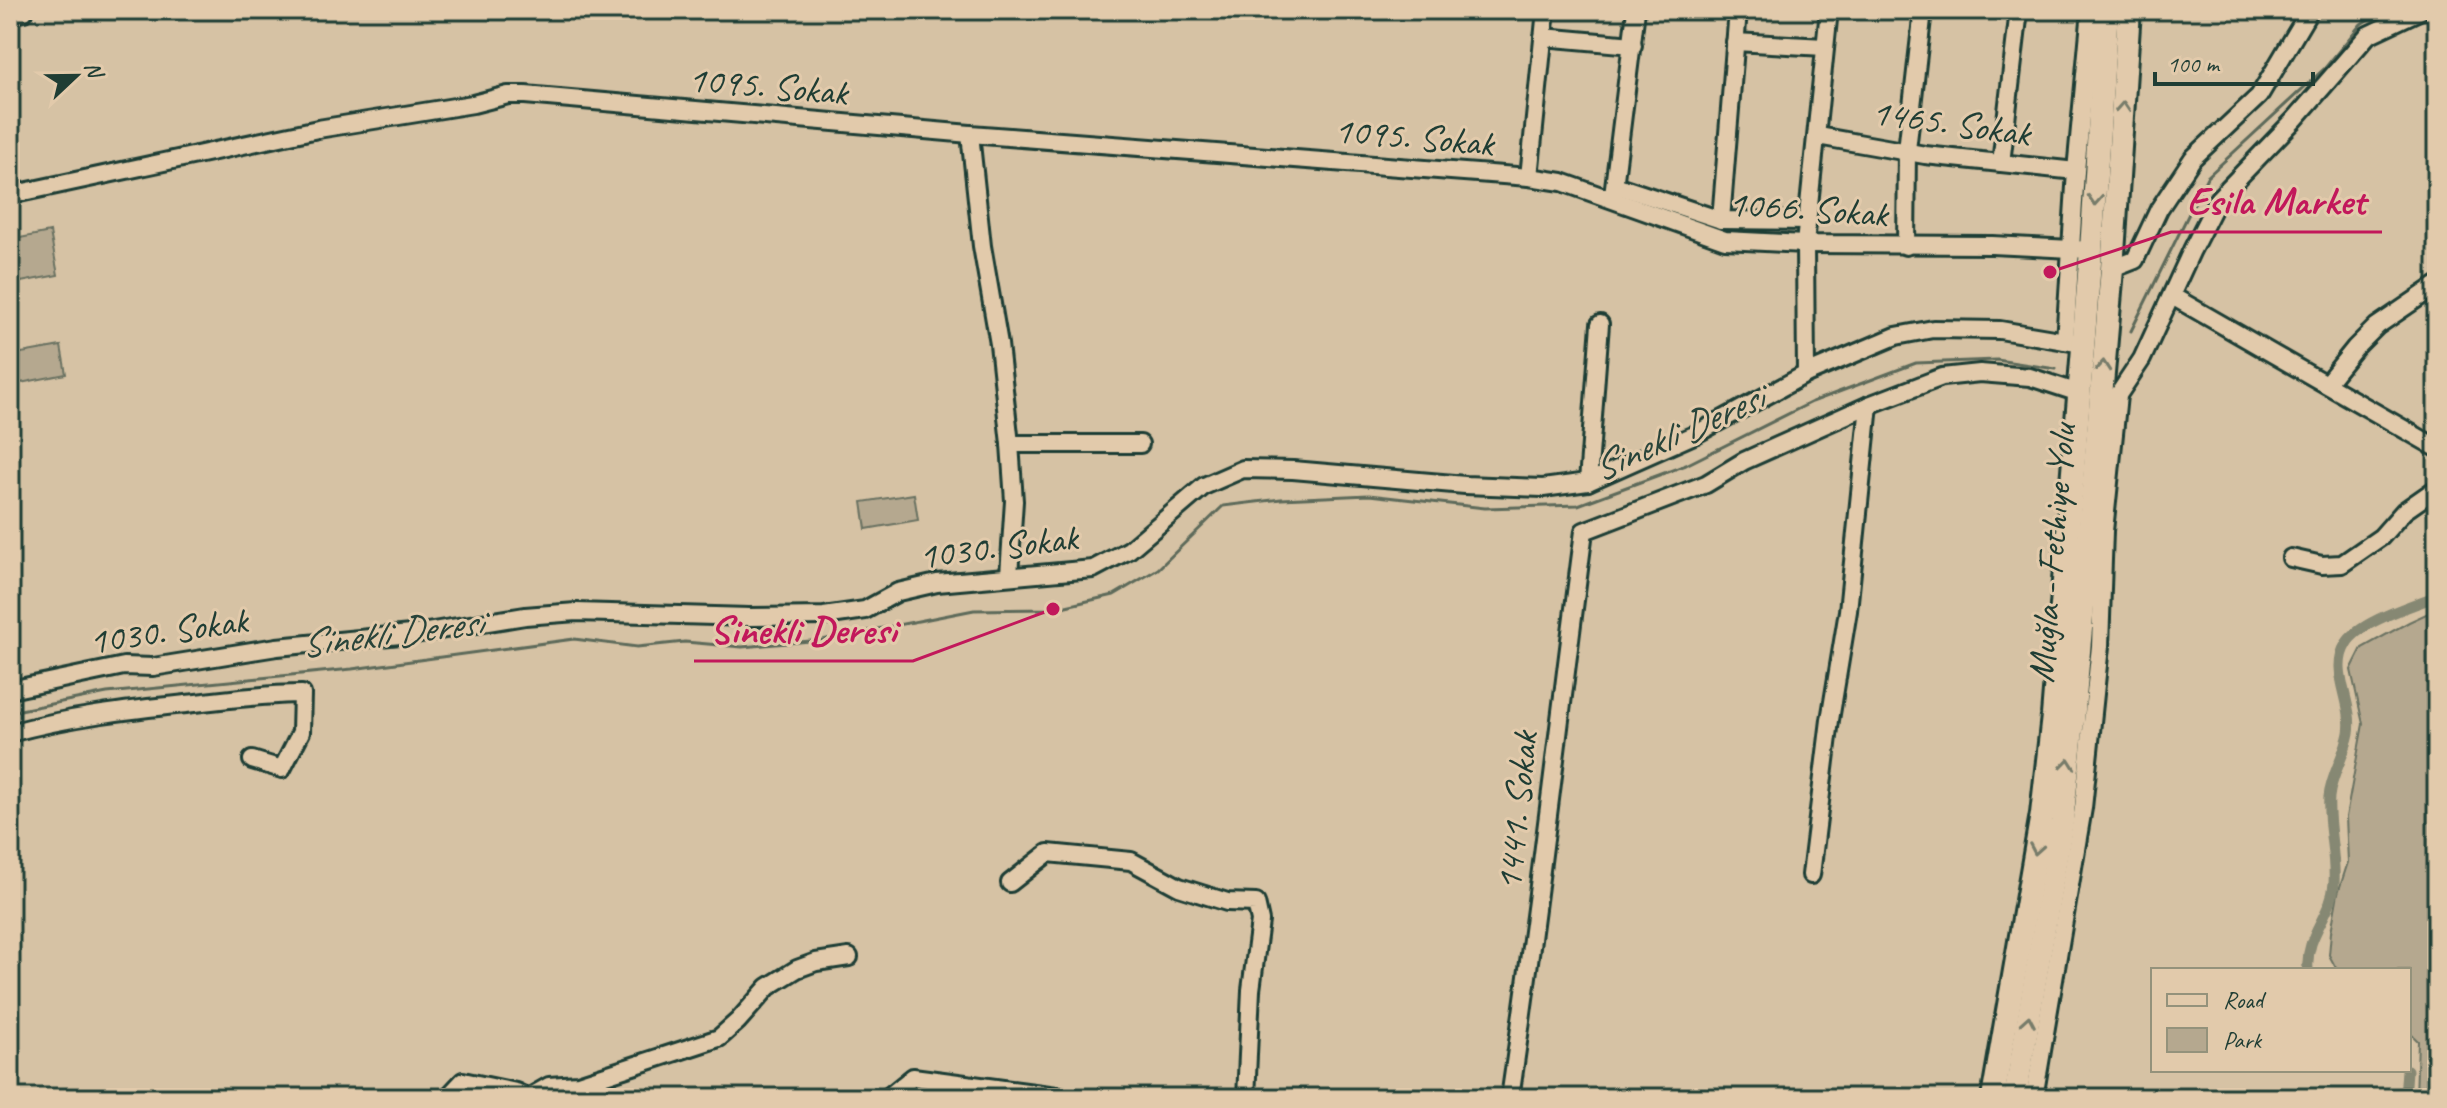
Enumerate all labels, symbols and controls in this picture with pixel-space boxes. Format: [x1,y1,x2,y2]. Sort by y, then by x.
north arrow [36,36,116,116]
scale bar [2155,36,2313,86]
text: 100 m [2167,49,2221,79]
street label: 1095. Sokak [686,55,852,116]
text: N [78,57,110,84]
street label: 1465. Sokak [1869,88,2035,157]
one-way arrow [2114,100,2131,113]
street label: 1095. Sokak [1332,106,1498,167]
callout: Esila Market [2171,168,2382,232]
text: Esila Market [2187,176,2370,226]
street label: 1066. Sokak [1727,179,1891,238]
one-way arrow [2087,194,2104,207]
one-way arrow [2095,359,2112,372]
water label: Sinekli Deresi [1584,369,1780,493]
street label: Muğla - Fethiye Yolu [2017,419,2086,684]
street label: 1030. Sokak [916,513,1082,580]
street label: 1030. Sokak [86,596,252,665]
water label: Sinekli Deresi [298,596,494,669]
callout: Sinekli Deresi [694,597,913,661]
text: Sinekli Deresi [710,605,901,655]
street label: 1441. Sokak [1485,727,1548,893]
one-way arrow [2059,757,2076,770]
one-way arrow [2028,842,2045,856]
legend [2151,968,2411,1072]
text: Road [2223,985,2267,1015]
one-way arrow [2019,1014,2036,1028]
text: Park [2223,1025,2263,1055]

